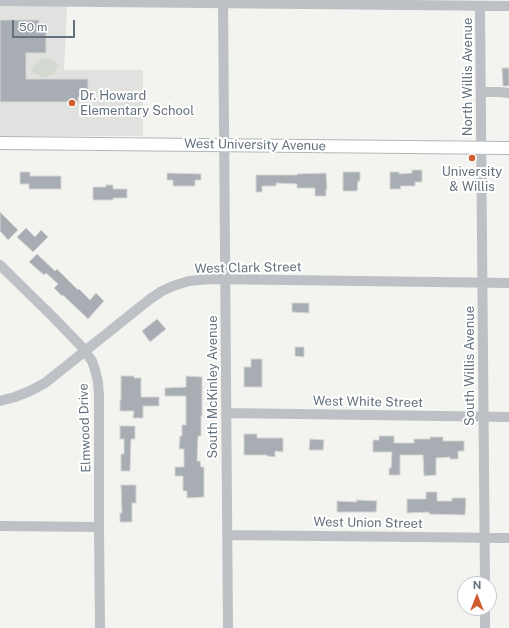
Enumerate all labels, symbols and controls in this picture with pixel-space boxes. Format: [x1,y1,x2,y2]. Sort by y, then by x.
scale bar [14,12,77,38]
street label: North Willis Avenue [460,18,476,136]
text: 50 m [19,20,47,34]
place label: Dr. Howard Elementary School [80,88,194,119]
marker: Dr. Howard Elementary School [67,98,77,108]
street label: West University Avenue [184,136,326,154]
marker: University & Willis [467,153,477,163]
place label: University & Willis [442,164,502,195]
street label: West Clark Street [194,259,302,277]
street label: South Willis Avenue [462,306,478,426]
street label: South McKinley Avenue [205,315,221,459]
street label: Elmwood Drive [76,383,94,473]
street label: West White Street [313,393,423,411]
street label: West Union Street [313,514,423,532]
north arrow [457,576,497,616]
text: N [473,579,481,591]

